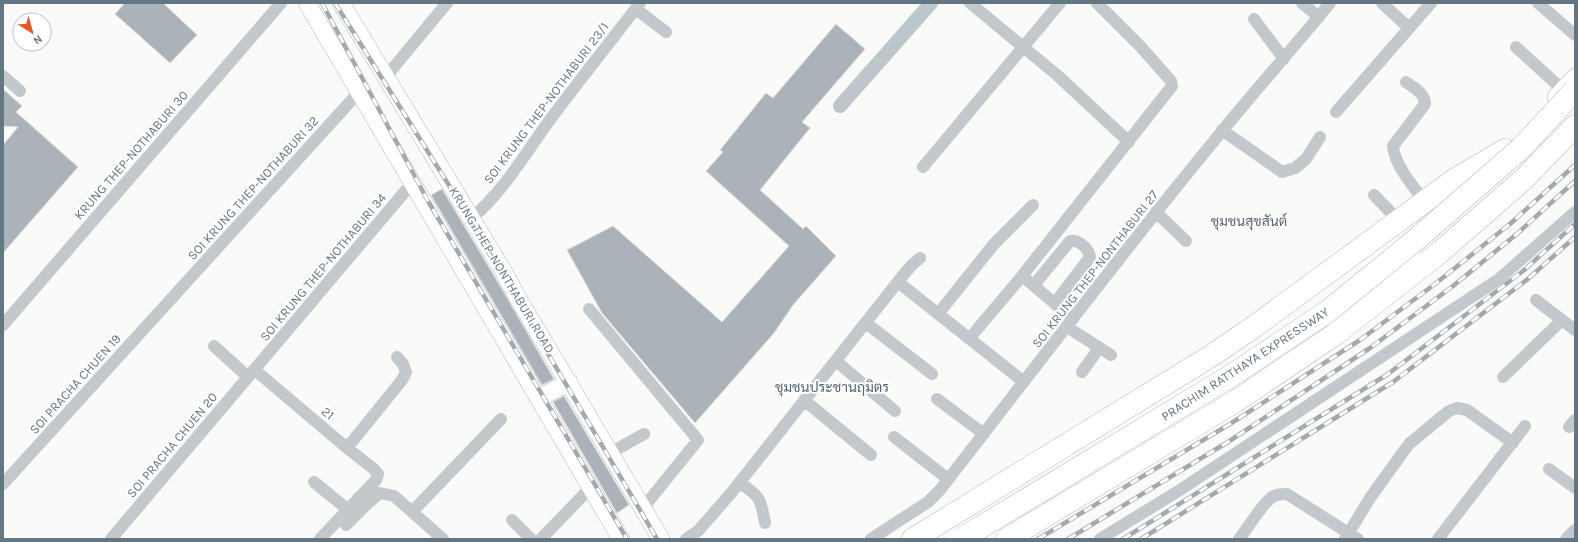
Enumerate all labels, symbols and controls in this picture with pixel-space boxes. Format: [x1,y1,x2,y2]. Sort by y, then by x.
north arrow [12,12,52,52]
street label: SOI KRUNG THEP-NOTHABURI 23/1 [480,19,612,187]
text: N [31,32,45,47]
street label: KRUNG THEP-NOTHABURI 30 [71,87,191,222]
street label: SOI KRUNG THEP-NOTHABURI 32 [184,113,322,263]
street label: KRUNG THEP-NONTHABURI ROAD [446,184,558,356]
street label: SOI KRUNG THEP-NONTHABURI 27 [1029,187,1161,351]
street label: SOI KRUNG THEP-NOTHABURI 34 [257,190,389,344]
district label: ชุมชนสุขสันต์ [1211,212,1287,231]
street label: PRACHIM RATTHAYA EXPRESSWAY [1158,304,1332,424]
street label: SOI PRACHA CHUEN 19 [26,331,124,437]
district label: ชุมชนประชานฤมิตร [775,379,889,397]
street label: SOI PRACHA CHUEN 20 [124,389,221,501]
street label: 21 [319,403,337,423]

